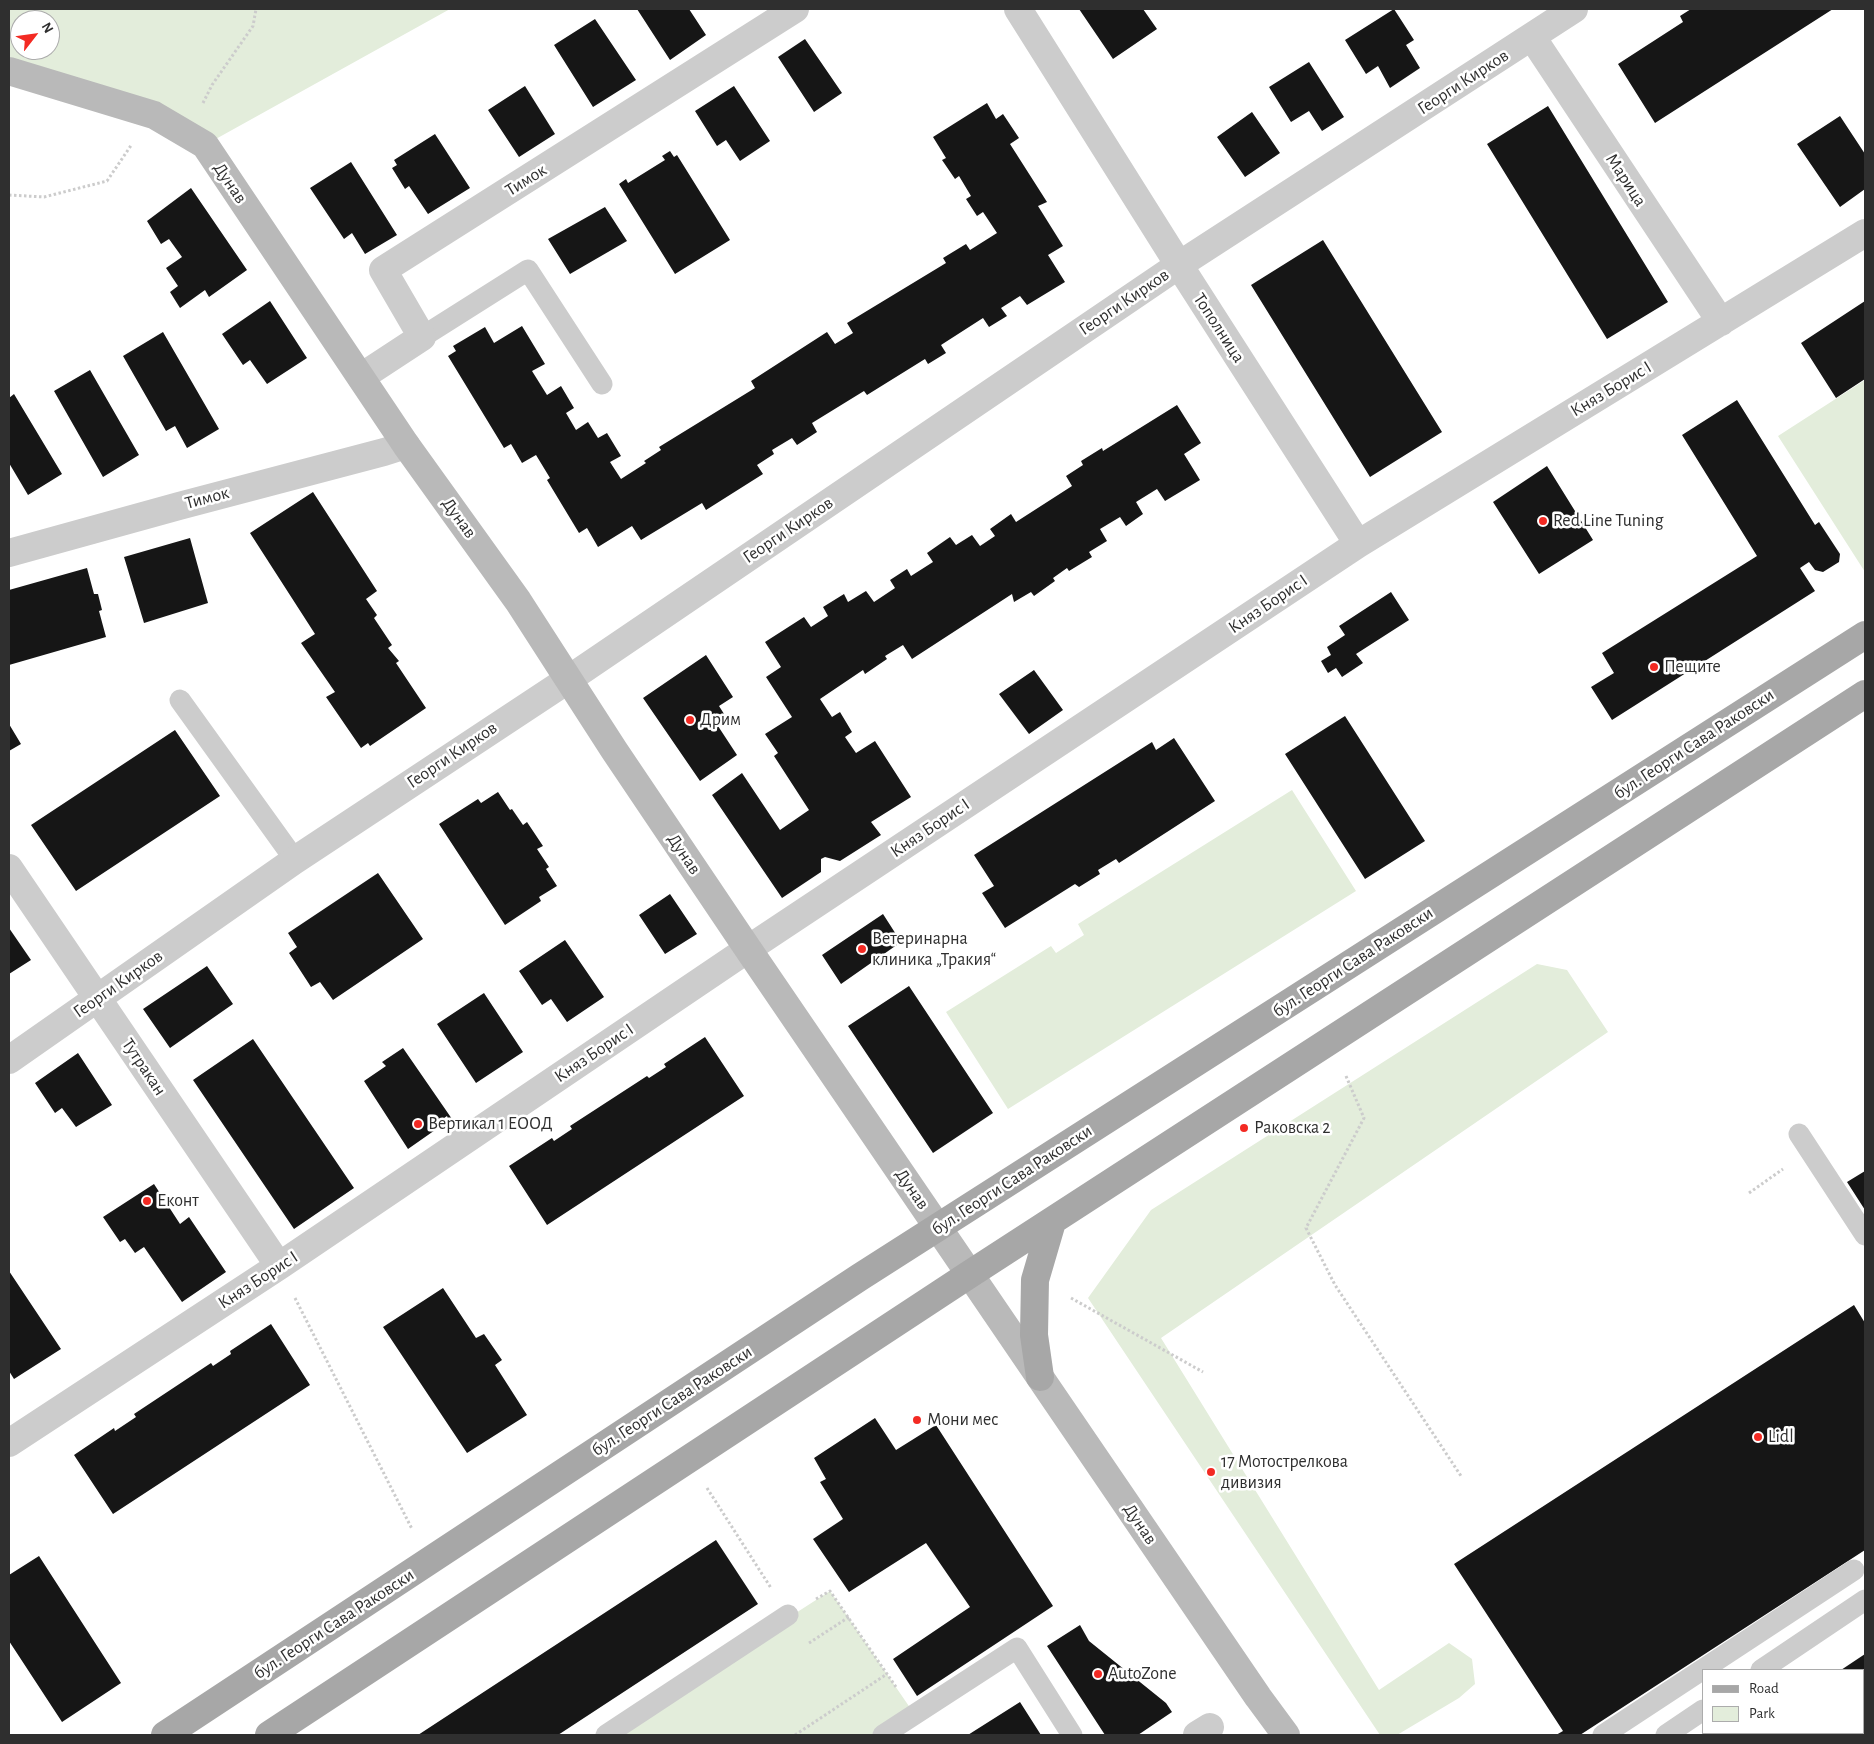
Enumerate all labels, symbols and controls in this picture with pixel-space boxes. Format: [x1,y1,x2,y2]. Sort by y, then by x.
north arrow [10,10,60,60]
text: N [39,20,56,36]
street label: Георги Кирков [1413,45,1513,119]
street label: Марица [1601,149,1651,211]
street label: Дунав [208,158,252,208]
street label: Тимок [501,159,551,201]
street label: Георги Кирков [1075,264,1173,340]
street label: Тополница [1189,289,1249,367]
street label: Княз Борис I [1567,356,1655,422]
street label: Тимок [183,482,231,514]
street label: Георги Кирков [739,492,837,568]
street label: Дунав [437,493,481,543]
place label: Red Line Tuning [1553,510,1664,532]
marker: Red Line Tuning [1537,515,1549,527]
street label: Княз Борис I [1224,570,1312,638]
place label: Пещите [1664,656,1721,678]
marker: Пещите [1648,661,1660,673]
street label: бул. Георги Сава Раковски [1610,684,1778,804]
place label: Дрим [700,709,741,731]
marker: Дрим [684,714,696,726]
street label: Георги Кирков [403,717,501,793]
street label: Княз Борис I [886,794,974,862]
street label: Дунав [662,829,706,879]
street label: бул. Георги Сава Раковски [1269,902,1437,1022]
place label: Ветеринарна клиника „Тракия“ [872,928,996,971]
marker: Ветеринарна клиника „Тракия“ [856,943,868,955]
street label: Георги Кирков [69,945,167,1023]
street label: Княз Борис I [550,1019,638,1087]
street label: Тутракан [117,1034,171,1100]
place label: Вертикал 1 ЕООД [428,1113,553,1135]
place label: Раковска 2 [1254,1117,1330,1139]
marker: Вертикал 1 ЕООД [412,1118,424,1130]
street label: бул. Георги Сава Раковски [928,1120,1096,1240]
marker: Раковска 2 [1238,1122,1250,1134]
street label: Дунав [890,1164,934,1214]
place label: Еконт [157,1190,199,1212]
marker: Еконт [141,1195,153,1207]
street label: Княз Борис I [214,1246,302,1314]
street label: бул. Георги Сава Раковски [588,1341,756,1461]
place label: Мони мес [927,1409,998,1431]
marker: Мони мес [911,1414,923,1426]
place label: Lidl [1768,1426,1794,1448]
marker: Lidl [1752,1431,1764,1443]
place label: 17 Мотострелкова дивизия [1221,1451,1348,1494]
marker: 17 Мотострелкова дивизия [1205,1466,1217,1478]
street label: Дунав [1118,1499,1162,1549]
street label: бул. Георги Сава Раковски [250,1564,418,1684]
place label: AutoZone [1108,1663,1177,1685]
marker: AutoZone [1092,1668,1104,1680]
legend [1702,1669,1864,1734]
text: Road [1749,1681,1779,1696]
text: Park [1749,1706,1775,1721]

